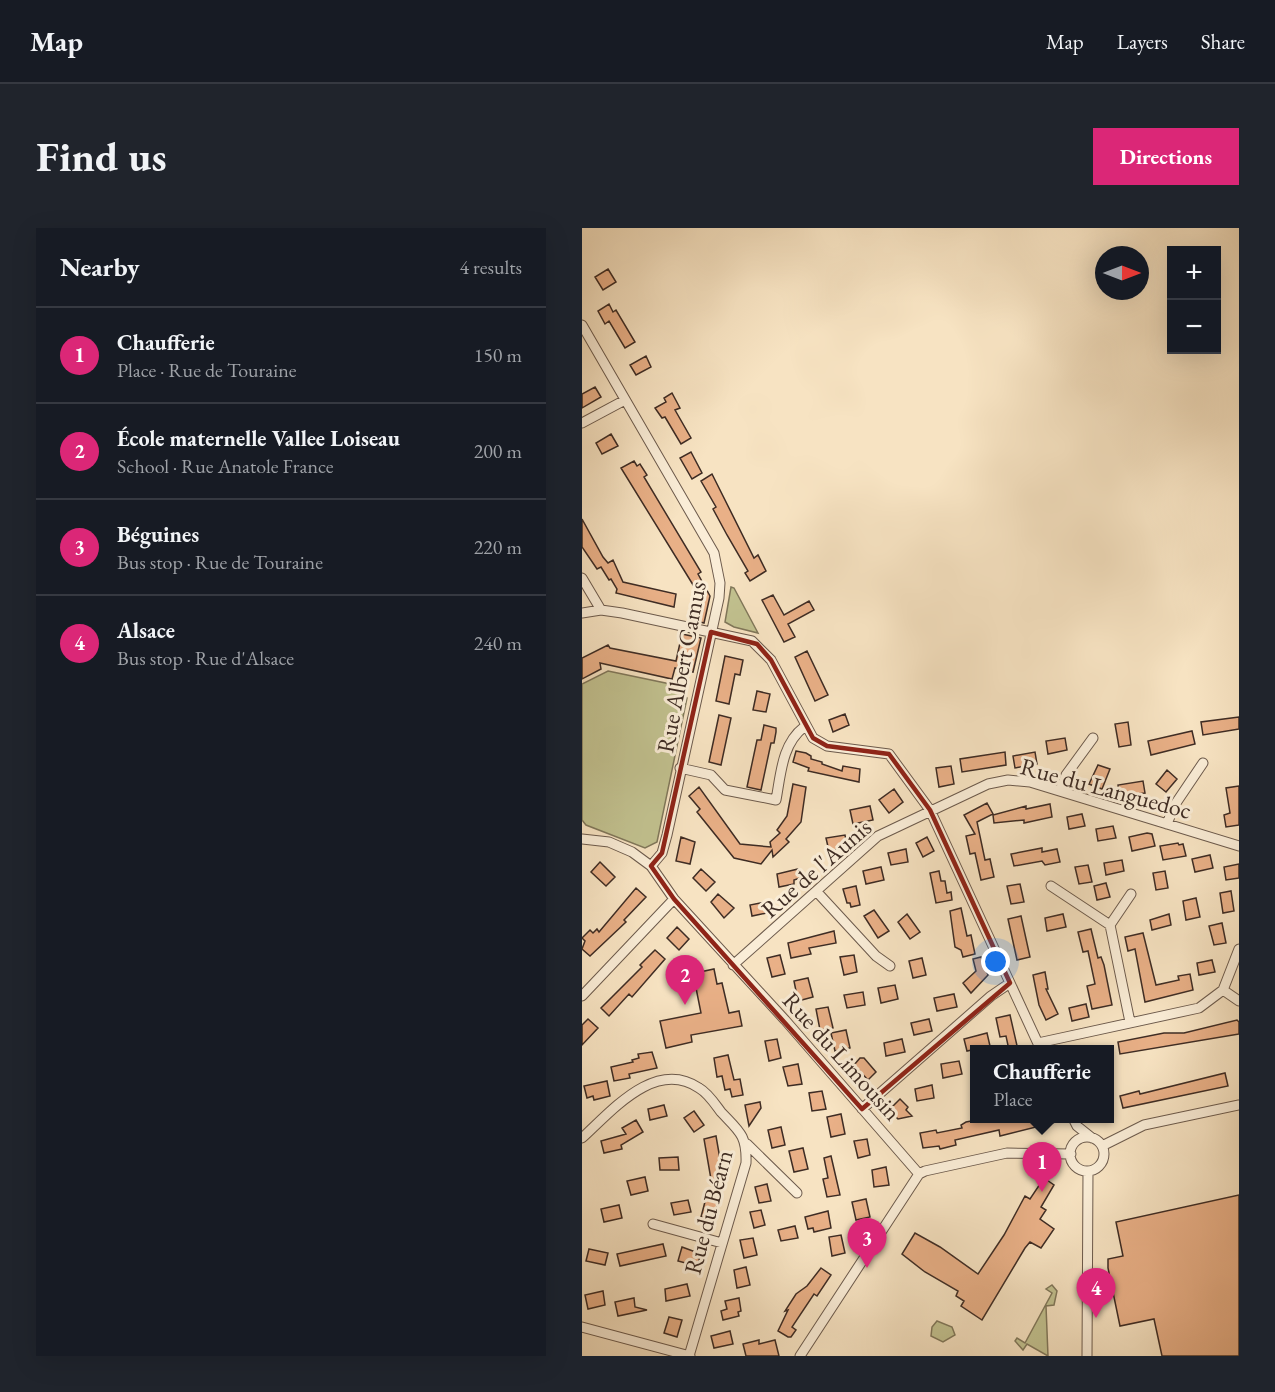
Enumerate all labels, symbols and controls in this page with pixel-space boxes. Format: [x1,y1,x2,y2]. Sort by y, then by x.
text: Map [30,23,83,59]
text: Map [1046,28,1084,55]
text: Layers [1117,28,1168,55]
text: Share [1201,28,1245,55]
button: Directions [1093,128,1239,185]
text: Find us [36,129,167,184]
north arrow [1095,246,1149,300]
map controls [1167,246,1221,354]
button: + [1167,246,1221,300]
text: Nearby [60,250,140,284]
text: 4 results [459,254,522,280]
button: − [1167,300,1221,354]
text: Chaufferie [117,328,215,357]
text: 1 [74,342,85,368]
text: 150 m [474,342,522,368]
text: Place · Rue de Touraine [117,357,297,383]
text: École maternelle Vallee Loiseau [117,424,400,453]
text: 2 [74,438,85,464]
text: 200 m [474,438,522,464]
text: School · Rue Anatole France [117,453,334,479]
text: Béguines [117,520,199,549]
text: 3 [74,534,85,560]
text: 220 m [474,534,522,560]
text: Bus stop · Rue de Touraine [117,549,323,575]
street label: Rue Albert Camus [649,579,713,755]
text: Alsace [117,616,175,645]
text: 4 [74,630,85,656]
text: 240 m [474,630,522,656]
text: Bus stop · Rue d'Alsace [117,645,294,671]
street label: Rue du Languedoc [1017,750,1195,826]
street label: Rue de l'Aunis [754,812,878,924]
your location [981,947,1010,976]
pin: 2 [666,956,704,1005]
street label: Rue du Limousin [776,985,908,1127]
popup [970,1045,1114,1123]
text: Chaufferie [993,1057,1091,1086]
text: Place [993,1086,1033,1112]
pin: 1 [1022,1142,1062,1192]
street label: Rue du Béarn [677,1146,740,1277]
pin: 3 [848,1218,886,1268]
pin: 4 [1076,1268,1116,1318]

